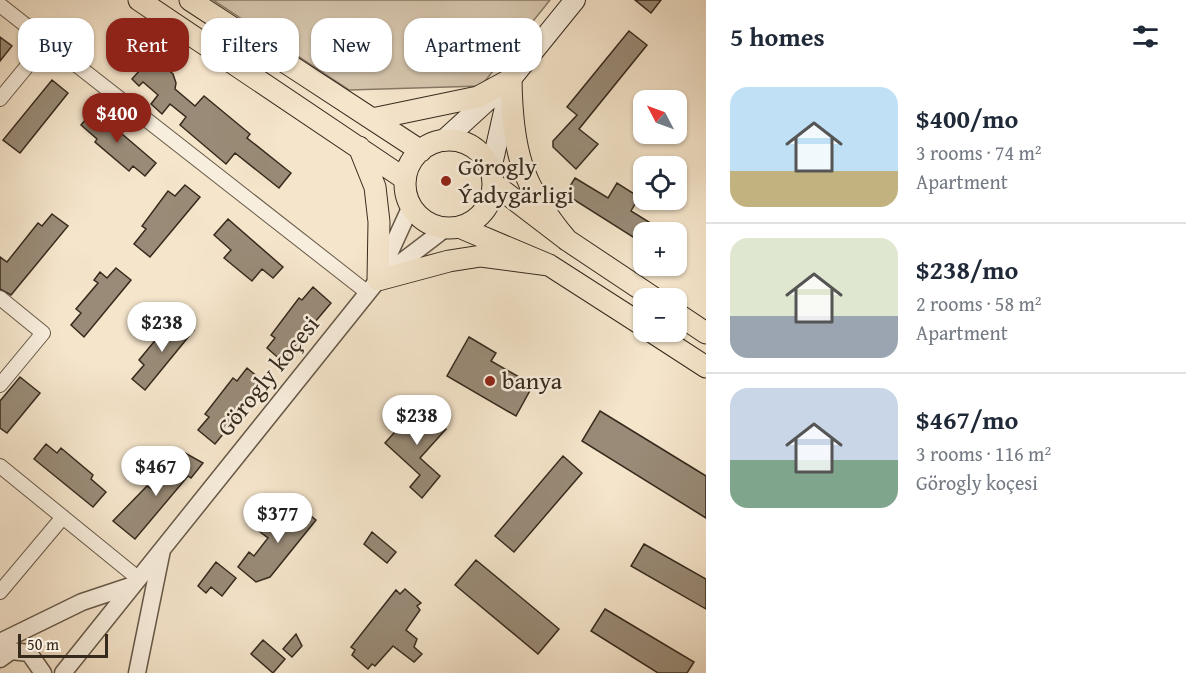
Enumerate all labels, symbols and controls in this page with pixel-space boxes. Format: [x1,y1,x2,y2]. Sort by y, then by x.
text: 5 homes [730,17,825,56]
chip: Buy [18,18,94,72]
chip: Rent [106,18,189,72]
chip: Filters [201,18,299,72]
chip: New [311,18,392,72]
chip: Apartment [404,18,542,72]
icon: filters [1129,20,1162,53]
north arrow [633,90,687,144]
map controls [633,90,687,342]
pin: $400 [81,93,153,144]
text: $400 [96,98,138,127]
text: $400/mo [916,99,1018,138]
icon: home [778,111,850,183]
text: 3 rooms · 74 m² [916,138,1042,167]
place label: Görogly Ýadygärligi [458,149,574,212]
button: locate [633,156,687,210]
text: Apartment [916,167,1008,196]
marker: Görogly Ýadygärligi [439,174,453,188]
button: + [633,222,687,276]
text: $238/mo [916,250,1018,289]
icon: home [778,262,850,334]
button: − [633,288,687,342]
text: 2 rooms · 58 m² [916,289,1042,318]
pin: $238 [126,302,198,353]
text: $238 [141,307,183,336]
street label: Görogly koçesi [208,308,327,444]
text: Apartment [916,318,1008,347]
place label: banya [502,363,563,398]
marker: banya [483,374,497,388]
pin: $238 [381,395,453,446]
text: $238 [396,400,438,429]
text: $467/mo [916,400,1018,439]
icon: home [778,412,850,484]
text: 3 rooms · 116 m² [916,439,1051,468]
pin: $467 [120,446,192,497]
text: $467 [135,451,177,480]
text: Görogly koçesi [916,468,1038,497]
pin: $377 [242,493,314,544]
text: $377 [257,498,299,527]
scale bar [18,631,108,658]
text: 50 m [27,632,59,656]

